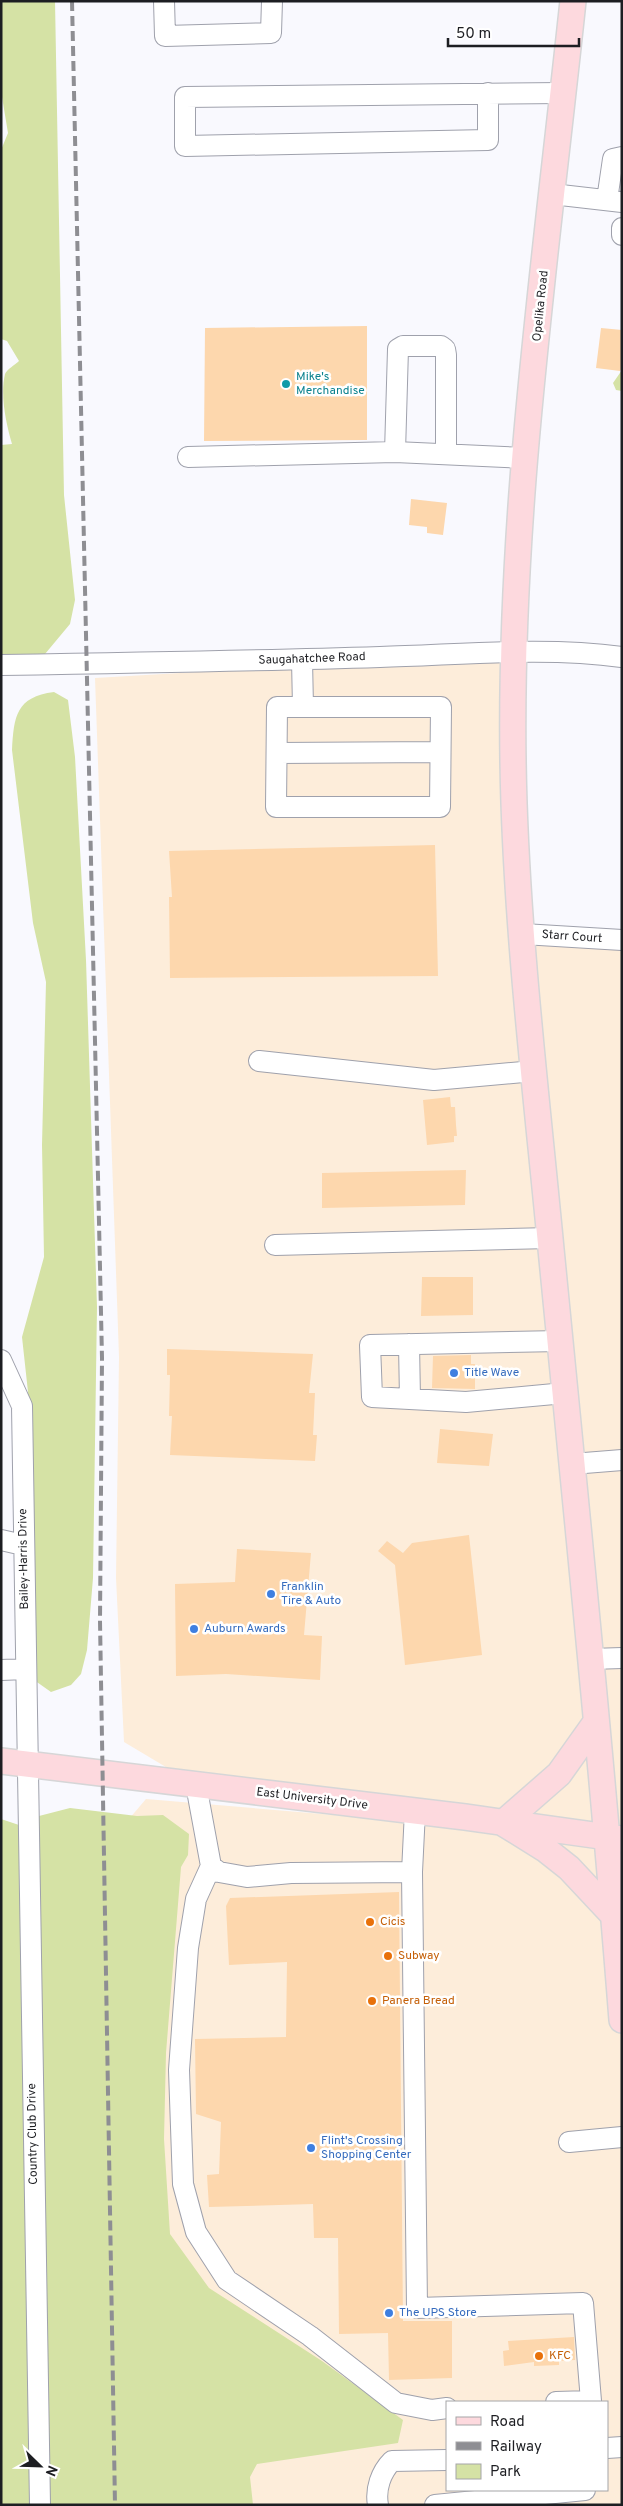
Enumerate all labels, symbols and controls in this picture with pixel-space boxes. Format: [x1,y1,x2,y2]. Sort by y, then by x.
scale bar [448,15,579,47]
text: 50 m [456,25,491,44]
street label: Opelika Road [529,270,553,342]
place label: Mike's Merchandise [296,369,365,399]
marker: Mike's Merchandise [280,378,292,390]
street label: Saugahatchee Road [258,649,366,669]
street label: Starr Court [541,927,603,947]
place label: Title Wave [464,1365,519,1381]
marker: Title Wave [448,1367,460,1379]
street label: Bailey-Harris Drive [15,1508,33,1610]
place label: Franklin Tire & Auto [281,1579,341,1609]
marker: Franklin Tire & Auto [265,1588,277,1600]
place label: Auburn Awards [204,1621,286,1637]
marker: Auburn Awards [188,1623,200,1635]
street label: East University Drive [255,1784,369,1814]
place label: Cicis [380,1914,406,1930]
marker: Cicis [364,1916,376,1928]
place label: Subway [398,1948,440,1964]
marker: Subway [382,1950,394,1962]
place label: Panera Bread [382,1993,455,2009]
marker: Panera Bread [366,1995,378,2007]
street label: Country Club Drive [24,2083,42,2185]
place label: Flint's Crossing Shopping Center [321,2133,412,2163]
marker: Flint's Crossing Shopping Center [305,2142,317,2154]
place label: The UPS Store [399,2305,477,2321]
marker: The UPS Store [383,2307,395,2319]
place label: KFC [549,2348,571,2364]
marker: KFC [533,2350,545,2362]
legend [446,2401,608,2491]
text: Road [490,2413,525,2432]
text: Railway [490,2438,542,2457]
north arrow [15,2441,65,2491]
text: N [41,2463,60,2478]
text: Park [490,2463,521,2482]

